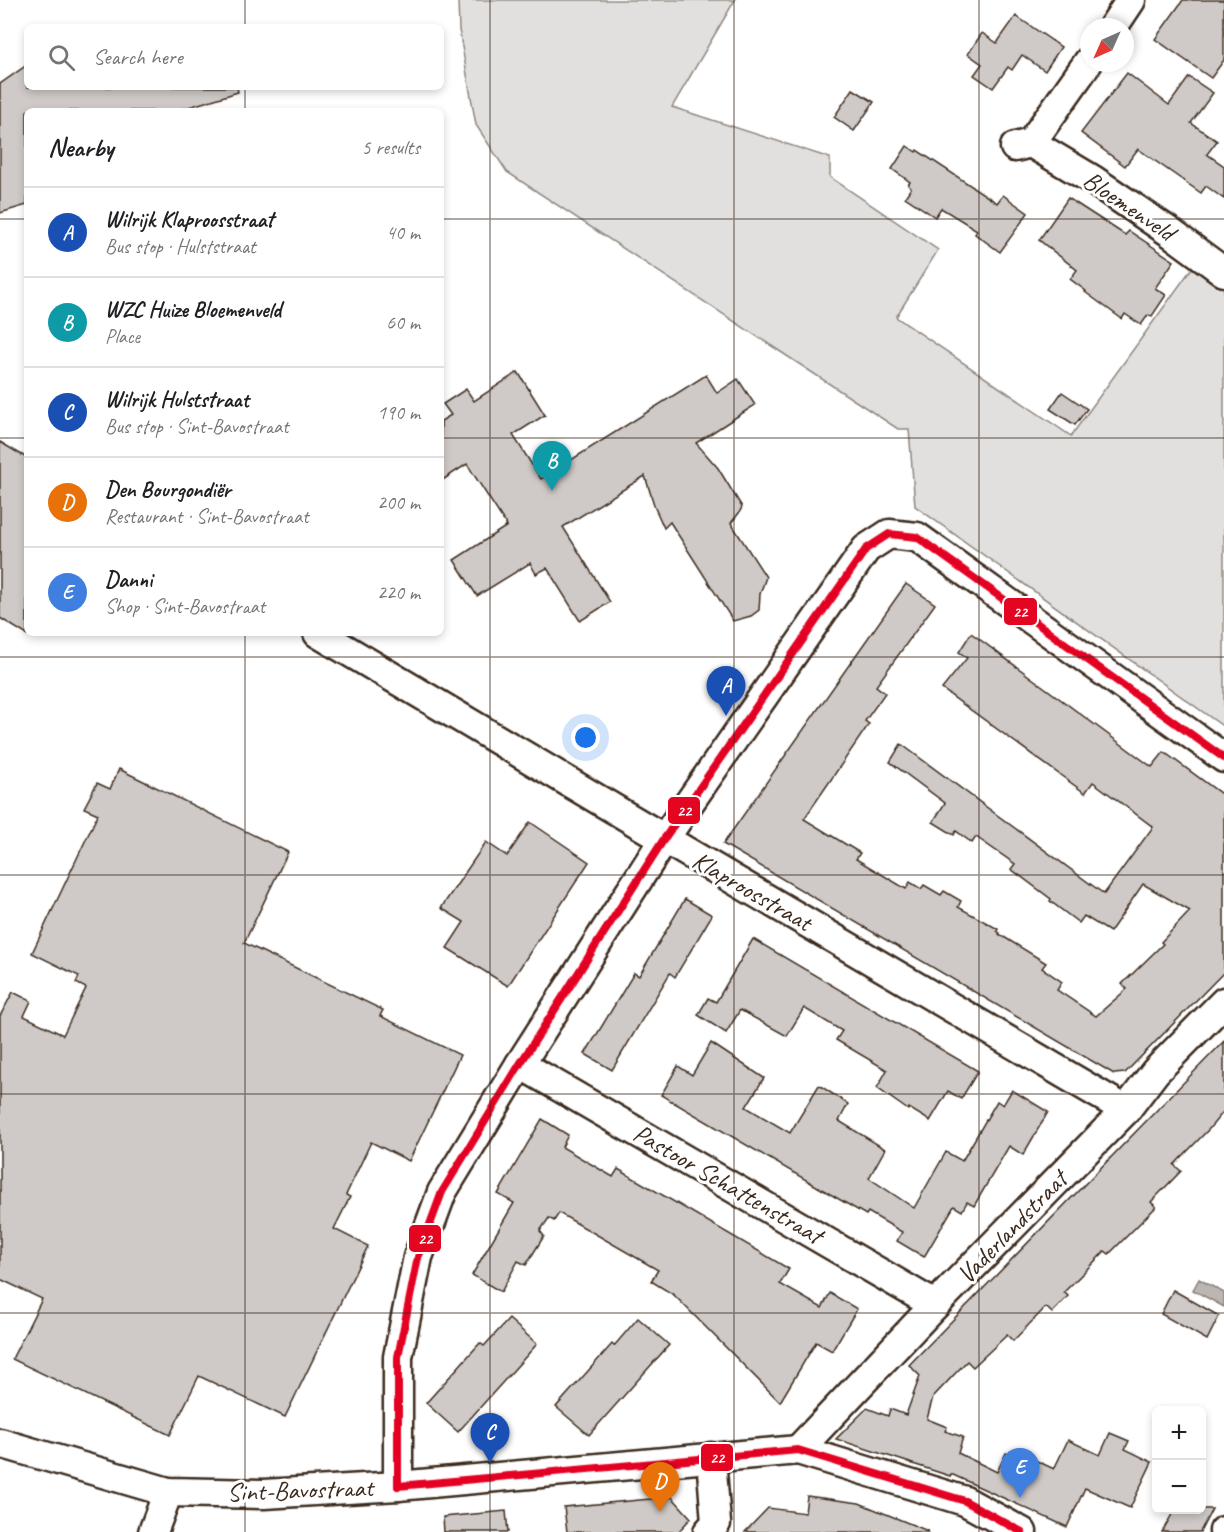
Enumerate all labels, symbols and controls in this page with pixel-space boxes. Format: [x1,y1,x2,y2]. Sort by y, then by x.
north arrow [1080,18,1134,72]
search box [24,24,444,90]
icon: search [45,41,78,74]
text: Search here [93,43,183,71]
text: Nearby [48,131,113,164]
text: 5 results [361,135,420,160]
street label: Bloemenveld [1077,163,1184,251]
text: Wilrijk Klaproosstraat [105,206,274,234]
text: A [62,220,73,245]
text: 40 m [386,220,420,245]
text: Bus stop · Hulststraat [105,234,256,259]
text: WZC Huize Bloemenveld [105,296,281,324]
text: B [62,310,73,335]
text: 60 m [386,310,420,335]
text: Place [105,324,140,349]
text: Wilrijk Hulststraat [105,386,249,414]
text: C [63,400,72,425]
text: 190 m [377,400,420,425]
text: Bus stop · Sint-Bavostraat [105,414,289,439]
pin: B [532,442,572,491]
text: Den Bourgondiër [105,476,231,504]
text: D [62,490,73,515]
text: 200 m [377,490,420,515]
text: Restaurant · Sint-Bavostraat [105,504,309,529]
text: Danni [105,566,152,594]
text: E [62,580,73,605]
text: 220 m [377,580,420,605]
text: Shop · Sint-Bavostraat [105,594,265,619]
line badge: 22 [1003,597,1038,626]
text: 22 [1013,602,1029,622]
pin: A [706,666,746,716]
your location [571,723,600,752]
line badge: 22 [667,796,701,825]
text: 22 [677,801,693,821]
street label: Klaproosstraat [686,844,820,940]
street label: Pastoor Schattenstraat [627,1116,832,1253]
street label: Vaderlandstraat [950,1161,1077,1291]
line badge: 22 [408,1224,442,1253]
text: 22 [418,1229,434,1249]
map controls [1152,1406,1206,1514]
button: + [1152,1406,1206,1460]
pin: C [470,1414,510,1463]
line badge: 22 [700,1443,734,1472]
text: 22 [710,1448,726,1468]
pin: E [1000,1448,1040,1498]
button: − [1152,1460,1206,1514]
pin: D [640,1462,680,1512]
street label: Sint-Bavostraat [226,1471,376,1509]

